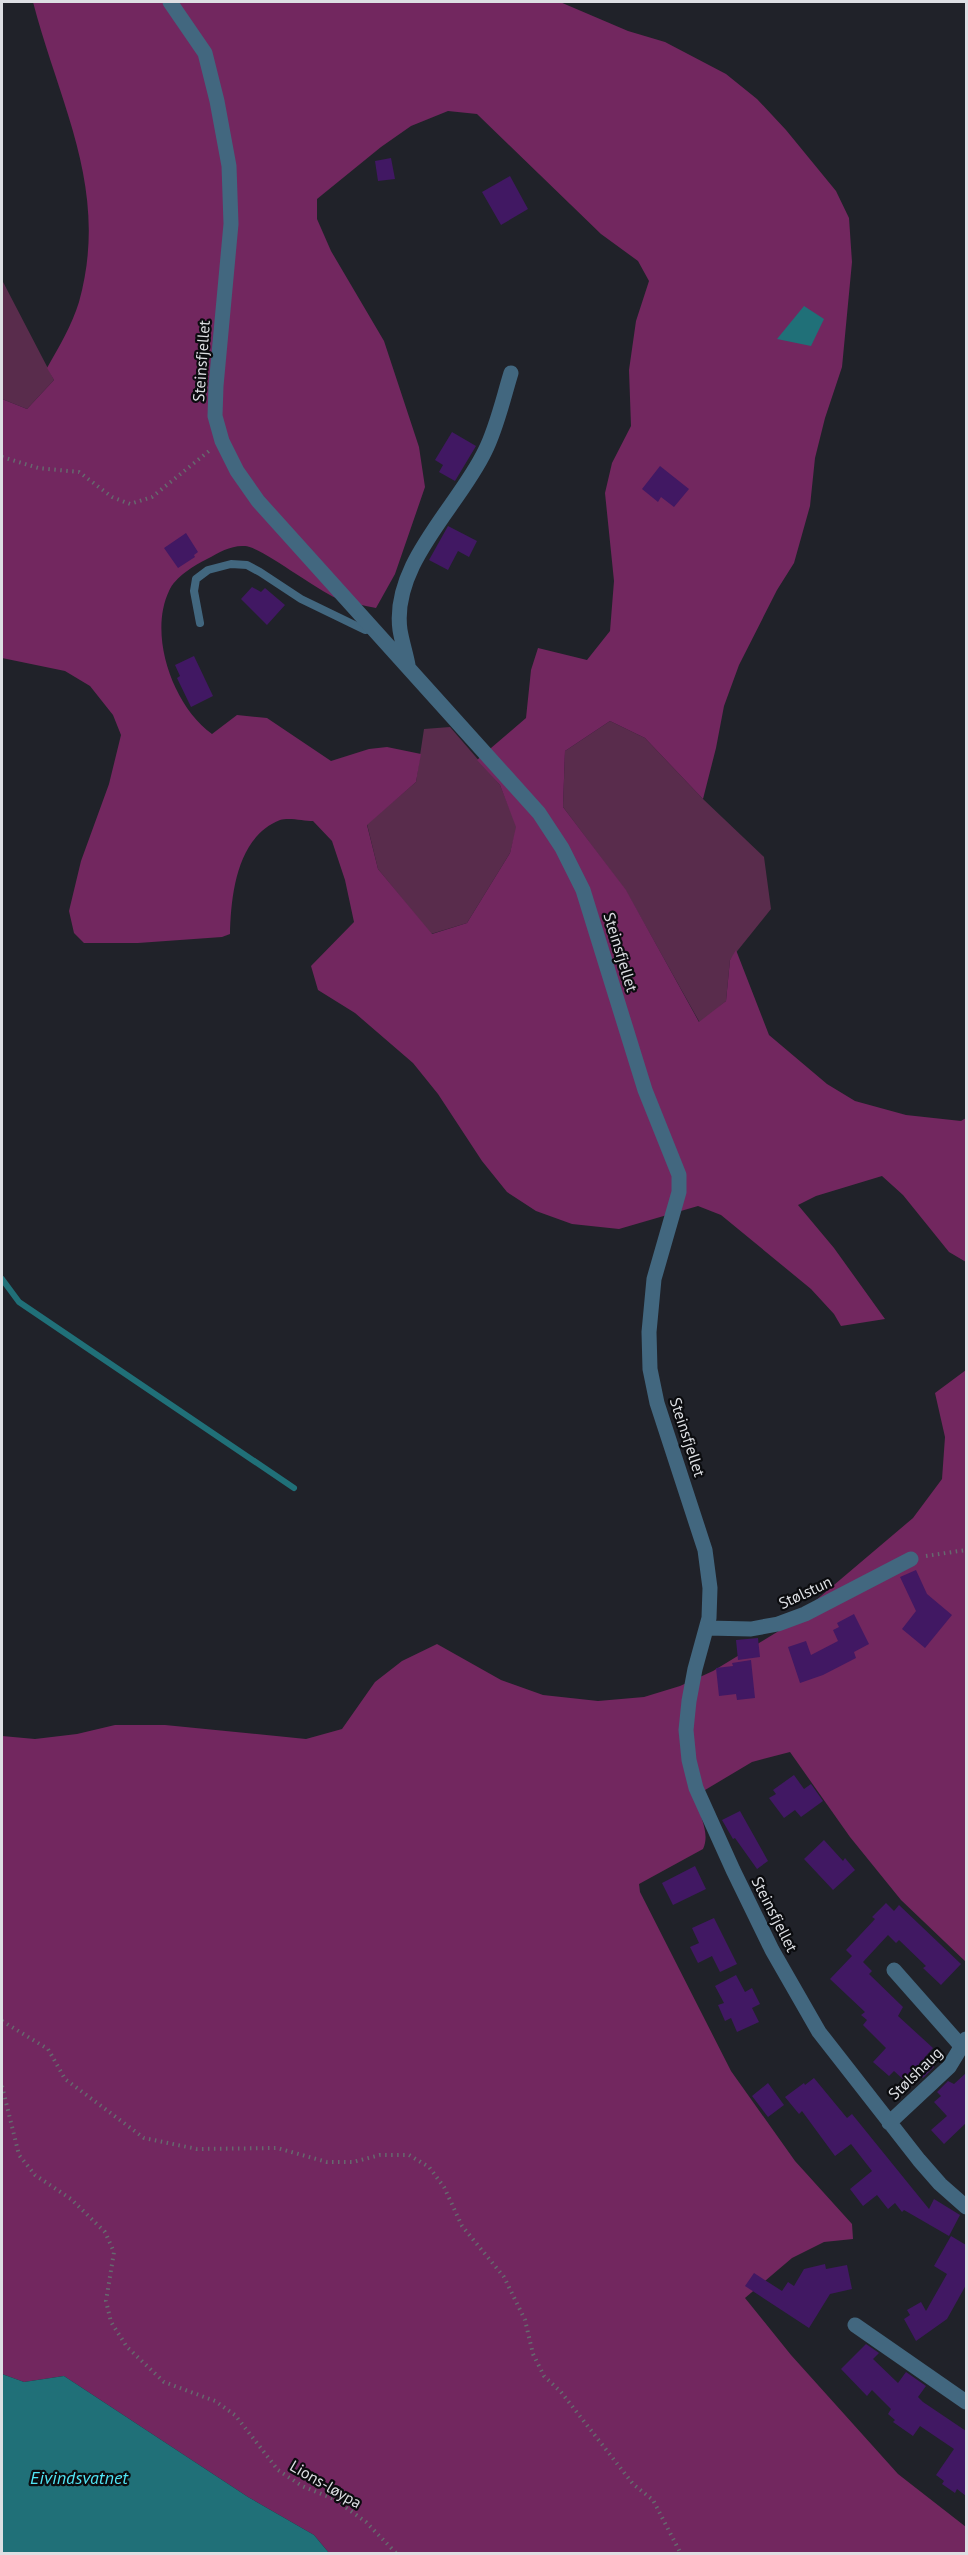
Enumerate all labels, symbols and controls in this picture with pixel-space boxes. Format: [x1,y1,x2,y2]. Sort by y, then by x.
street label: Steinsfjellet [188,319,214,403]
street label: Steinsfjellet [599,910,643,995]
street label: Steinsfjellet [666,1395,710,1480]
street label: Stølstun [775,1571,835,1613]
street label: Steinsfjellet [747,1873,803,1956]
street label: Stølshaug [884,2042,946,2104]
street label: Lions-løypa [287,2455,365,2513]
water label: Eivindsvatnet [30,2466,129,2489]

